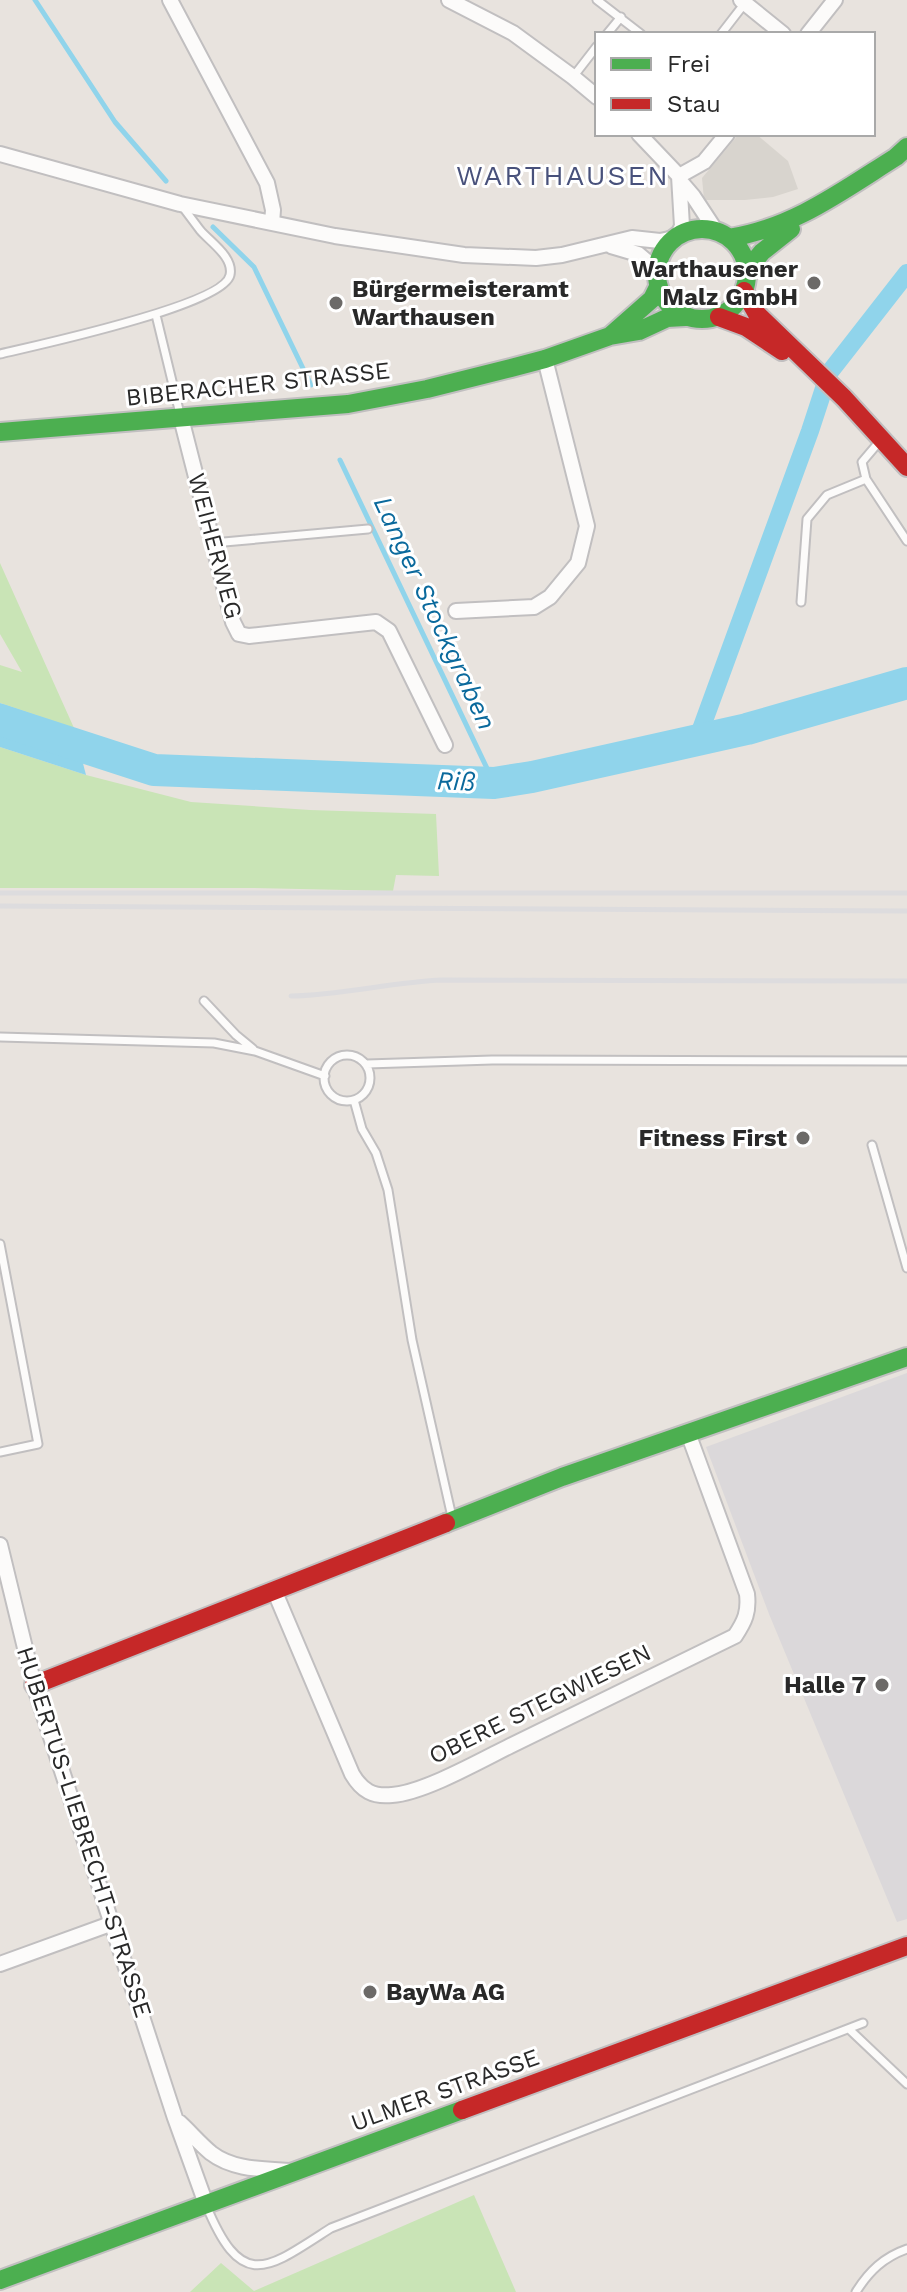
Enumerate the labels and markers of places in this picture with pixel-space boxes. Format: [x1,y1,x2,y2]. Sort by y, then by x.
place label: Warthausener Malz GmbH [631,255,799,311]
marker: Warthausener Malz GmbH [805,274,823,292]
place label: Bürgermeisteramt Warthausen [352,275,569,331]
marker: Bürgermeisteramt Warthausen [327,294,345,312]
place label: Fitness First [639,1124,787,1152]
marker: Fitness First [794,1129,812,1147]
place label: Halle 7 [784,1671,866,1699]
marker: Halle 7 [873,1676,891,1694]
place label: BayWa AG [386,1978,505,2006]
marker: BayWa AG [361,1983,379,2001]

